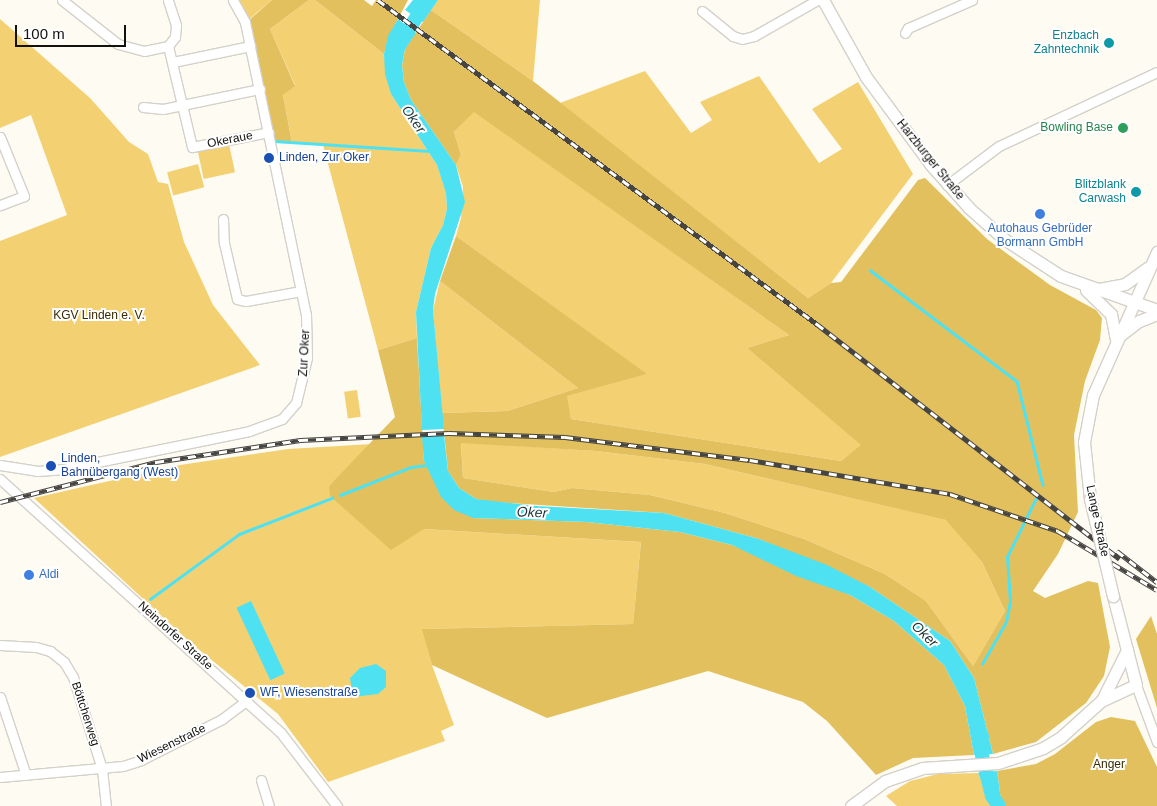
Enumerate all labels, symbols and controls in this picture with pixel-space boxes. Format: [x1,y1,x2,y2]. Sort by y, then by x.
scale bar [18,15,129,47]
text: 100 m [23,25,65,42]
place label: Enzbach Zahntechnik [1034,29,1099,57]
marker: Enzbach Zahntechnik [1103,37,1115,49]
water label: Oker [398,102,430,136]
street label: Harzburger Straße [893,117,967,203]
place label: Bowling Base [1040,121,1113,135]
marker: Bowling Base [1117,122,1129,134]
street label: Okeraue [206,129,254,151]
place label: Linden, Zur Oker [279,151,369,165]
marker: Linden, Zur Oker [263,152,275,164]
place label: Blitzblank Carwash [1075,178,1126,206]
marker: Blitzblank Carwash [1130,186,1142,198]
marker: Autohaus Gebrüder Bormann GmbH [1034,208,1046,220]
place label: Autohaus Gebrüder Bormann GmbH [988,222,1092,250]
park label: KGV Linden e. V. [53,309,145,323]
street label: Zur Oker [297,329,313,377]
place label: Linden, Bahnübergang (West) [61,452,178,480]
marker: Linden, Bahnübergang (West) [45,460,57,472]
street label: Lange Straße [1082,484,1112,558]
water label: Oker [516,503,548,521]
place label: Aldi [39,568,59,582]
marker: Aldi [23,569,35,581]
street label: Neindorfer Straße [135,599,215,673]
water label: Oker [908,617,942,651]
street label: Böttcherweg [68,680,102,748]
place label: WF, Wiesenstraße [260,686,358,700]
marker: WF, Wiesenstraße [244,687,256,699]
street label: Wiesenstraße [136,721,208,767]
park label: Anger [1093,758,1125,772]

